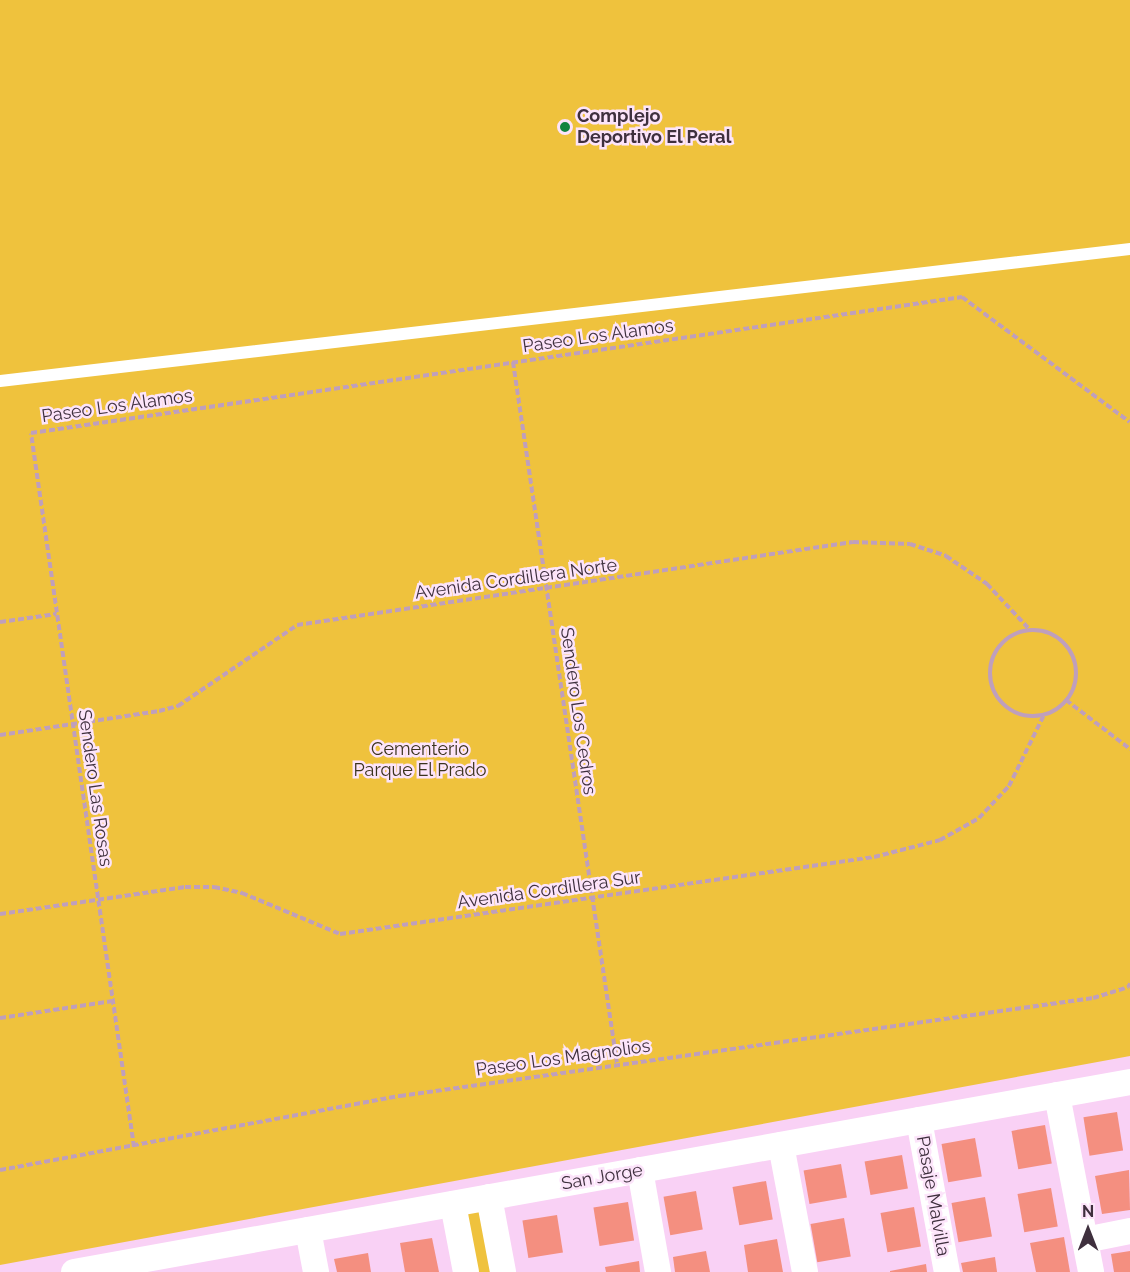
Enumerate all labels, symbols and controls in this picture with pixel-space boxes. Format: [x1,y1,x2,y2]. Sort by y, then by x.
place label: Complejo Deportivo El Peral [577,106,732,148]
marker: Complejo Deportivo El Peral [558,120,572,134]
street label: Paseo Los Alamos [521,315,675,357]
street label: Paseo Los Alamos [40,385,194,427]
street label: Avenida Cordillera Norte [414,554,618,604]
street label: Sendero Los Cedros [556,626,600,796]
street label: Sendero Las Rosas [73,708,117,868]
park label: Cementerio Parque El Prado [353,739,487,782]
street label: Avenida Cordillera Sur [456,866,642,914]
street label: Paseo Los Magnolios [474,1035,652,1081]
street label: Pasaje Malvilla [912,1134,954,1258]
street label: San Jorge [559,1159,645,1195]
north arrow [1058,1200,1118,1260]
text: N [1082,1202,1094,1221]

